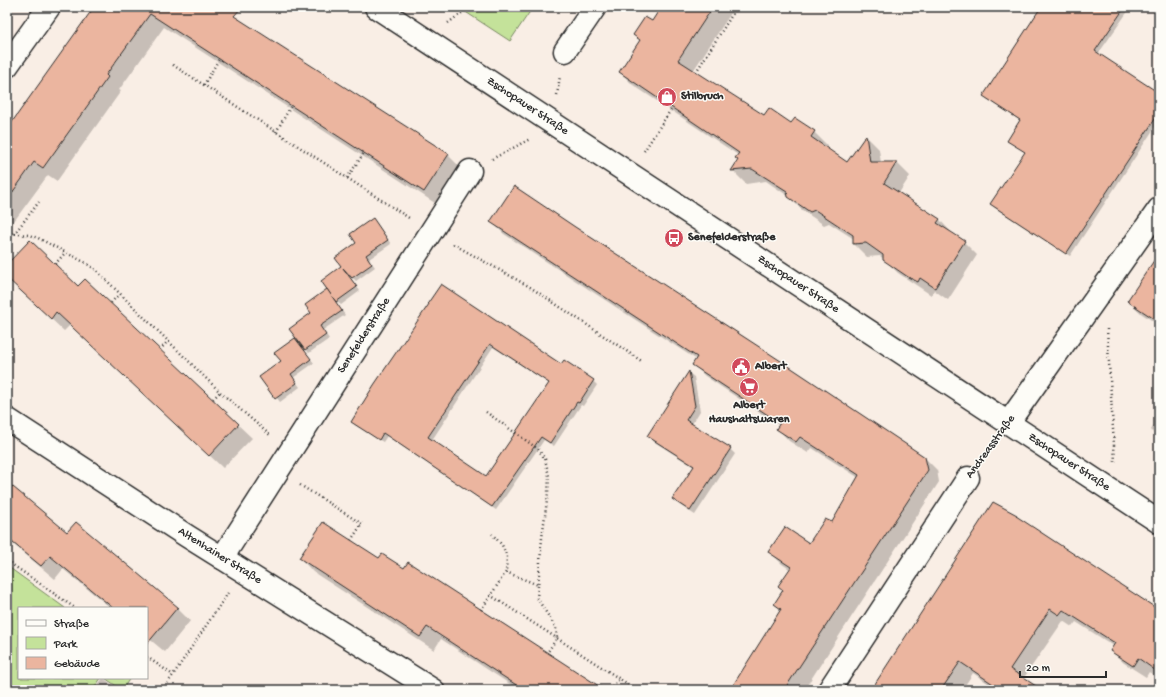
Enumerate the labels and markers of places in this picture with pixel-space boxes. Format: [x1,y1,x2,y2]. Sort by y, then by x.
shop icon: Stilbruch [656,86,678,108]
place label: Stilbruch [681,90,724,104]
bus stop icon: Senefelderstraße [663,227,685,249]
place label: Senefelderstraße [688,231,776,245]
public building icon: Albert [730,356,752,378]
place label: Albert [754,360,787,374]
supermarket icon: Albert Haushaltswaren [738,376,760,398]
place label: Albert Haushaltswaren [709,399,790,427]

